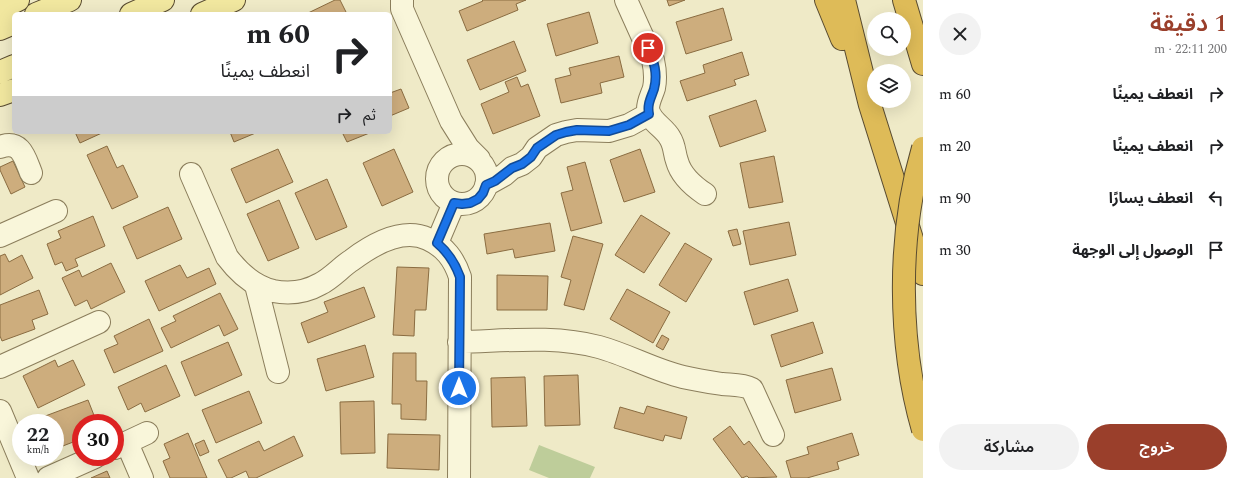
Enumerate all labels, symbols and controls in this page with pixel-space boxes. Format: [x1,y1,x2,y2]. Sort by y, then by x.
text: 1 دقيقة [1150,6,1227,42]
map controls [867,12,911,108]
button: search [867,12,911,56]
text: 60 m [246,13,310,56]
button: close [939,13,981,55]
icon: right [324,28,376,80]
pin [631,31,665,65]
icon: arrive [637,37,659,59]
text: 200 m · 22:11 [1154,39,1227,59]
text: انعطف يمينًا [221,58,310,85]
button: layers [867,64,911,108]
text: 60 m [939,83,971,106]
text: انعطف يمينًا [1113,83,1193,106]
icon: right [1205,83,1227,105]
icon: right [333,104,355,126]
text: ثم [363,104,376,127]
text: 20 m [939,135,971,158]
text: انعطف يمينًا [1113,135,1193,158]
icon: right [1205,135,1227,157]
text: 90 m [939,187,971,210]
text: انعطف يسارًا [1109,187,1193,210]
icon: left [1205,187,1227,209]
text: 30 m [939,239,971,262]
text: الوصول إلى الوجهة [1072,239,1193,262]
icon: arrive [1205,239,1227,261]
position arrow [438,367,480,409]
speed limit sign: 30 [72,414,124,466]
text: 22 [27,420,49,450]
button: مشاركة [939,424,1079,470]
button: خروج [1087,424,1227,470]
text: km/h [27,442,49,458]

